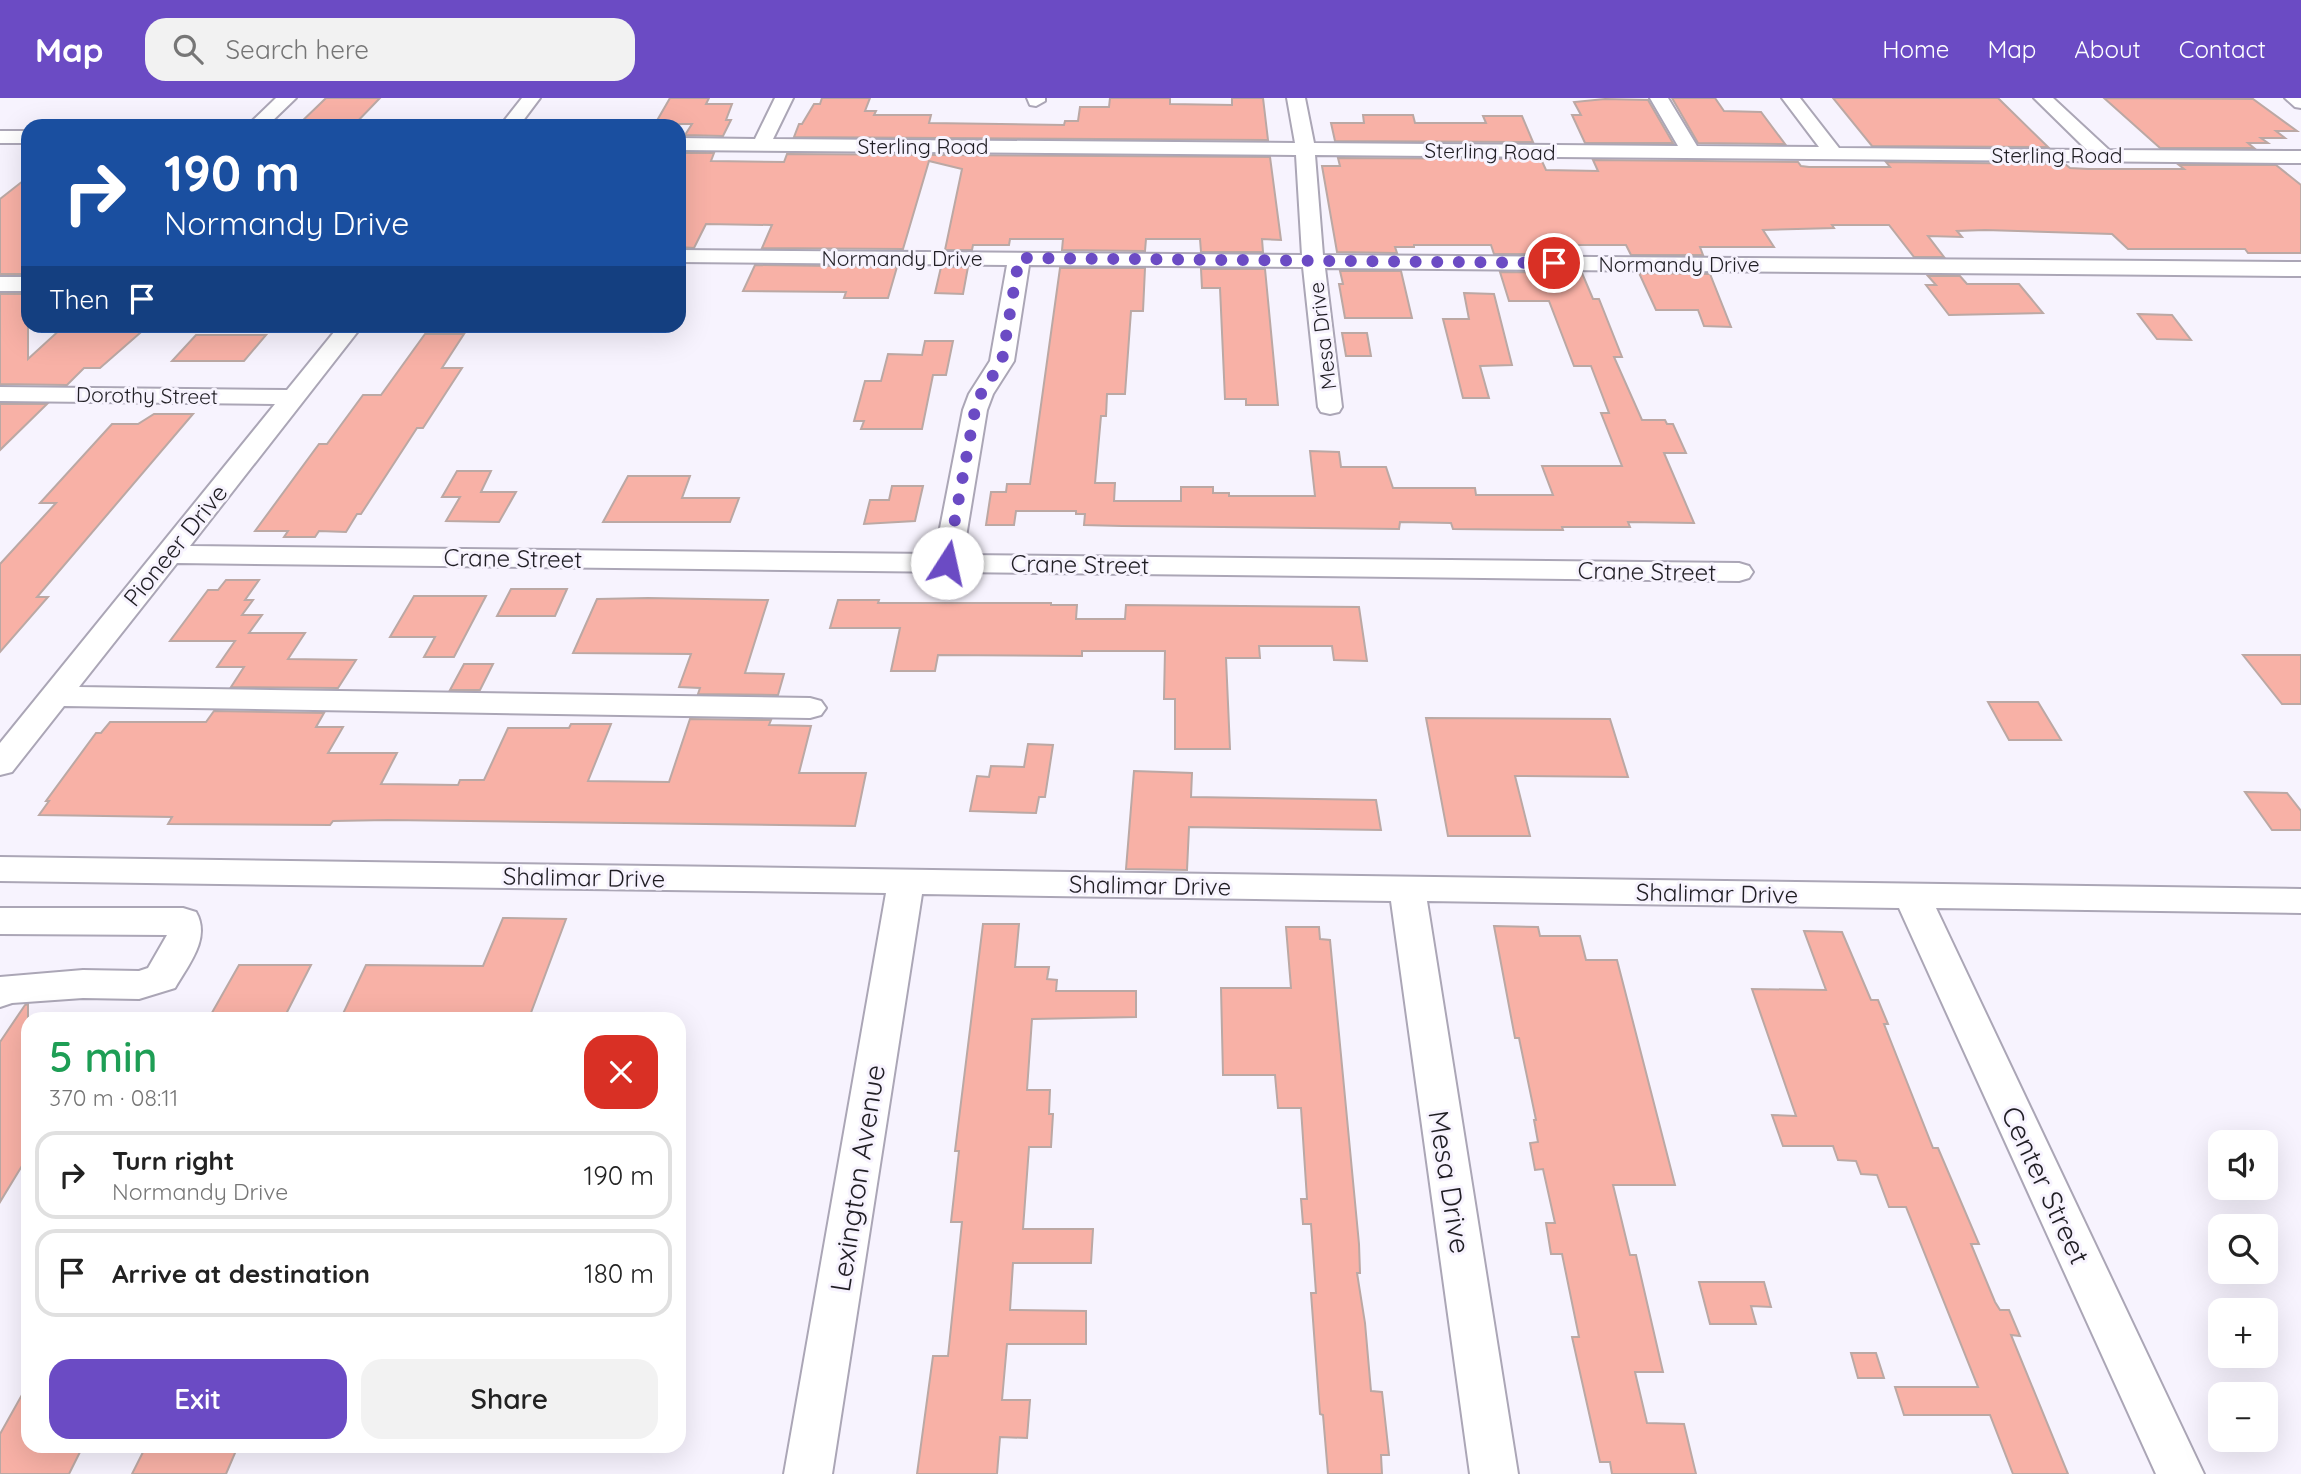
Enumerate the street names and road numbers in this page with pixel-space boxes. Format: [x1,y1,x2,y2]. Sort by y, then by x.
street label: Sterling Road [857,133,989,159]
street label: Sterling Road [1424,137,1556,165]
street label: Sterling Road [1991,142,2123,168]
street label: Normandy Drive [821,245,983,271]
street label: Normandy Drive [1598,251,1760,277]
street label: Mesa Drive [1302,281,1342,391]
street label: Dorothy Street [76,381,218,409]
street label: Pioneer Drive [117,478,233,612]
street label: Crane Street [443,542,583,574]
street label: Crane Street [1010,548,1150,580]
street label: Crane Street [1577,555,1717,587]
street label: Shalimar Drive [503,861,665,893]
street label: Shalimar Drive [1069,869,1231,901]
street label: Shalimar Drive [1636,877,1798,909]
street label: Lexington Avenue [822,1062,892,1294]
street label: Center Street [1994,1100,2098,1270]
street label: Mesa Drive [1421,1108,1479,1256]

